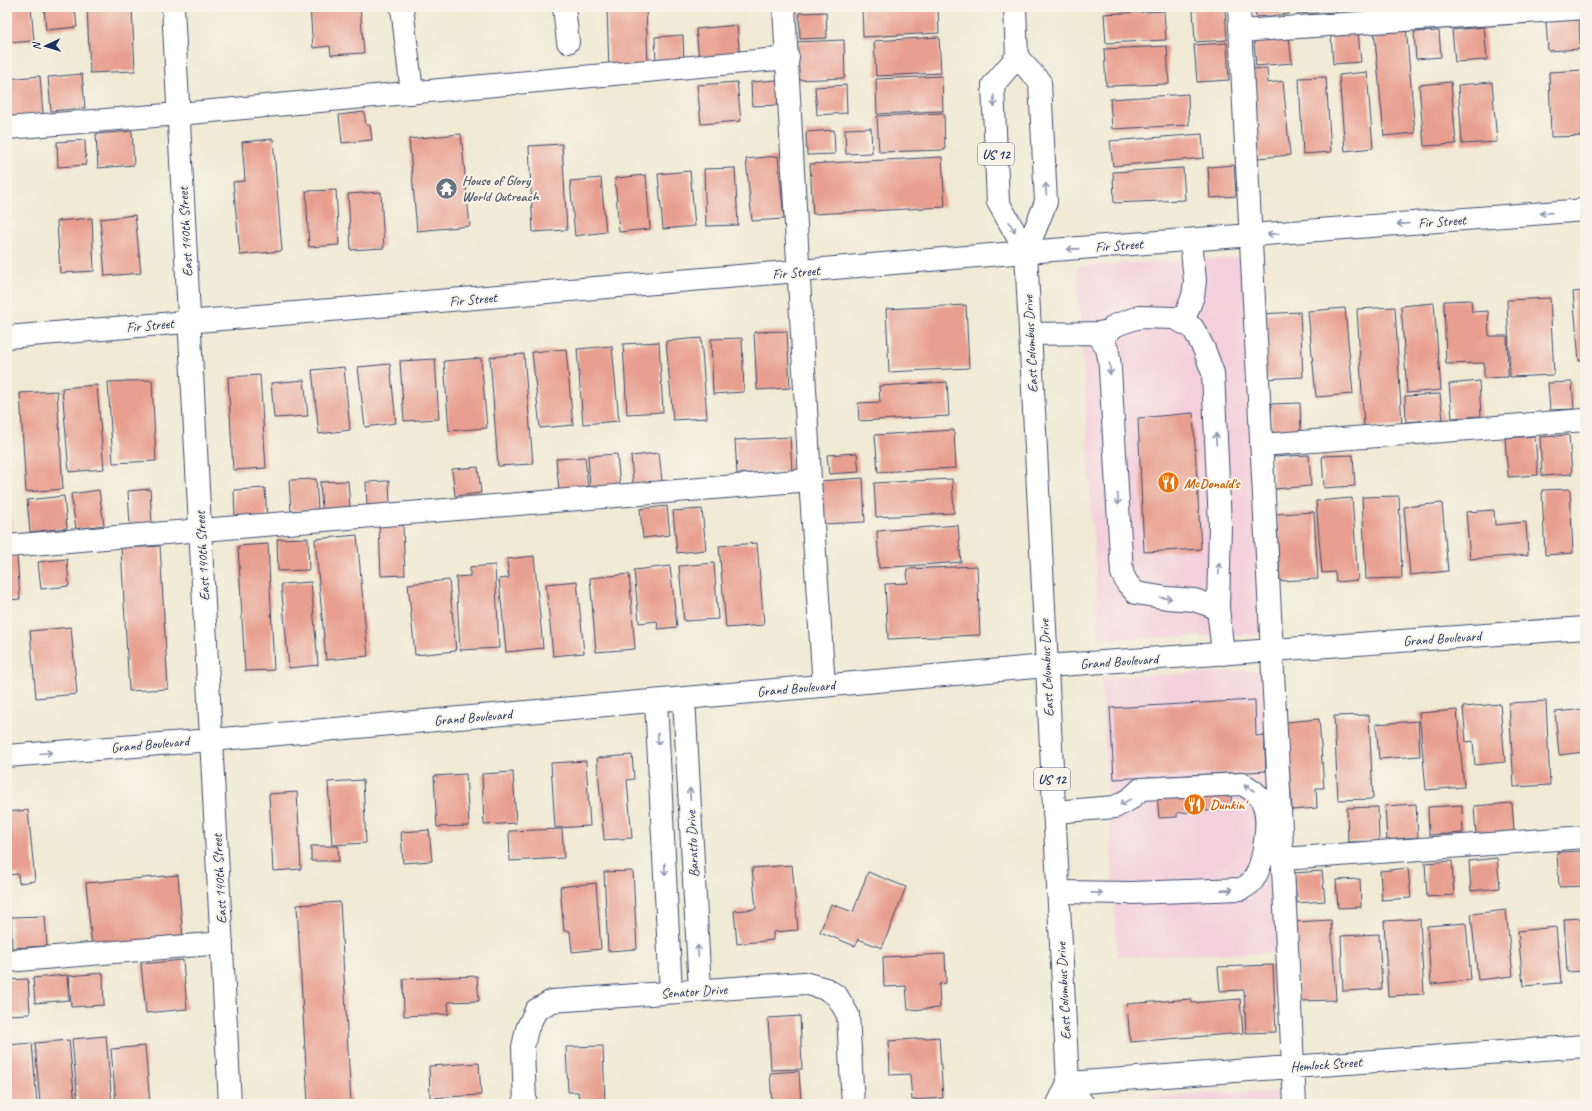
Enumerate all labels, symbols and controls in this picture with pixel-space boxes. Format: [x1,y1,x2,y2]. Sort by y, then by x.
north arrow [26,26,66,66]
text: N [29,41,43,51]
one-way arrow [990,94,997,107]
road number: US 12 [978,143,1014,165]
place label: House of Glory World Outreach [462,172,540,205]
temple icon: House of Glory World Outreach [433,175,459,201]
one-way arrow [1042,183,1049,196]
street label: East 140th Street [175,185,196,277]
one-way arrow [1540,210,1553,217]
street label: Fir Street [1418,211,1468,232]
one-way arrow [1009,221,1016,233]
one-way arrow [1396,221,1409,228]
one-way arrow [1267,230,1280,237]
street label: Fir Street [1095,235,1145,256]
one-way arrow [1067,245,1080,252]
street label: Fir Street [772,262,822,283]
street label: Fir Street [449,289,499,310]
street label: East Columbus Drive [1019,293,1042,393]
street label: Fir Street [126,315,176,336]
one-way arrow [1107,362,1114,375]
one-way arrow [1212,433,1220,446]
restaurant icon: McDonald's [1156,470,1182,496]
place label: McDonald's [1184,475,1242,492]
one-way arrow [1114,492,1121,505]
street label: East 140th Street [192,509,213,601]
one-way arrow [1215,563,1223,576]
one-way arrow [1159,595,1172,602]
street label: East Columbus Drive [1035,617,1058,717]
street label: Grand Boulevard [1402,627,1484,650]
street label: Grand Boulevard [1079,650,1161,673]
street label: Grand Boulevard [756,676,838,700]
street label: Grand Boulevard [433,705,515,729]
street label: Grand Boulevard [110,732,192,756]
one-way arrow [654,732,661,745]
one-way arrow [39,749,52,756]
road number: US 12 [1034,768,1070,790]
one-way arrow [1243,784,1255,792]
one-way arrow [686,788,693,801]
restaurant icon: Dunkin' [1182,791,1208,817]
place label: Dunkin' [1210,796,1249,813]
one-way arrow [1119,799,1131,806]
street label: Baratto Drive [682,809,703,878]
street label: East 140th Street [209,832,230,924]
one-way arrow [661,862,668,875]
one-way arrow [1220,886,1233,894]
one-way arrow [1090,889,1103,896]
street label: East Columbus Drive [1052,940,1075,1040]
one-way arrow [695,945,702,958]
street label: Senator Drive [660,981,729,1002]
street label: Hemlock Street [1290,1053,1364,1075]

